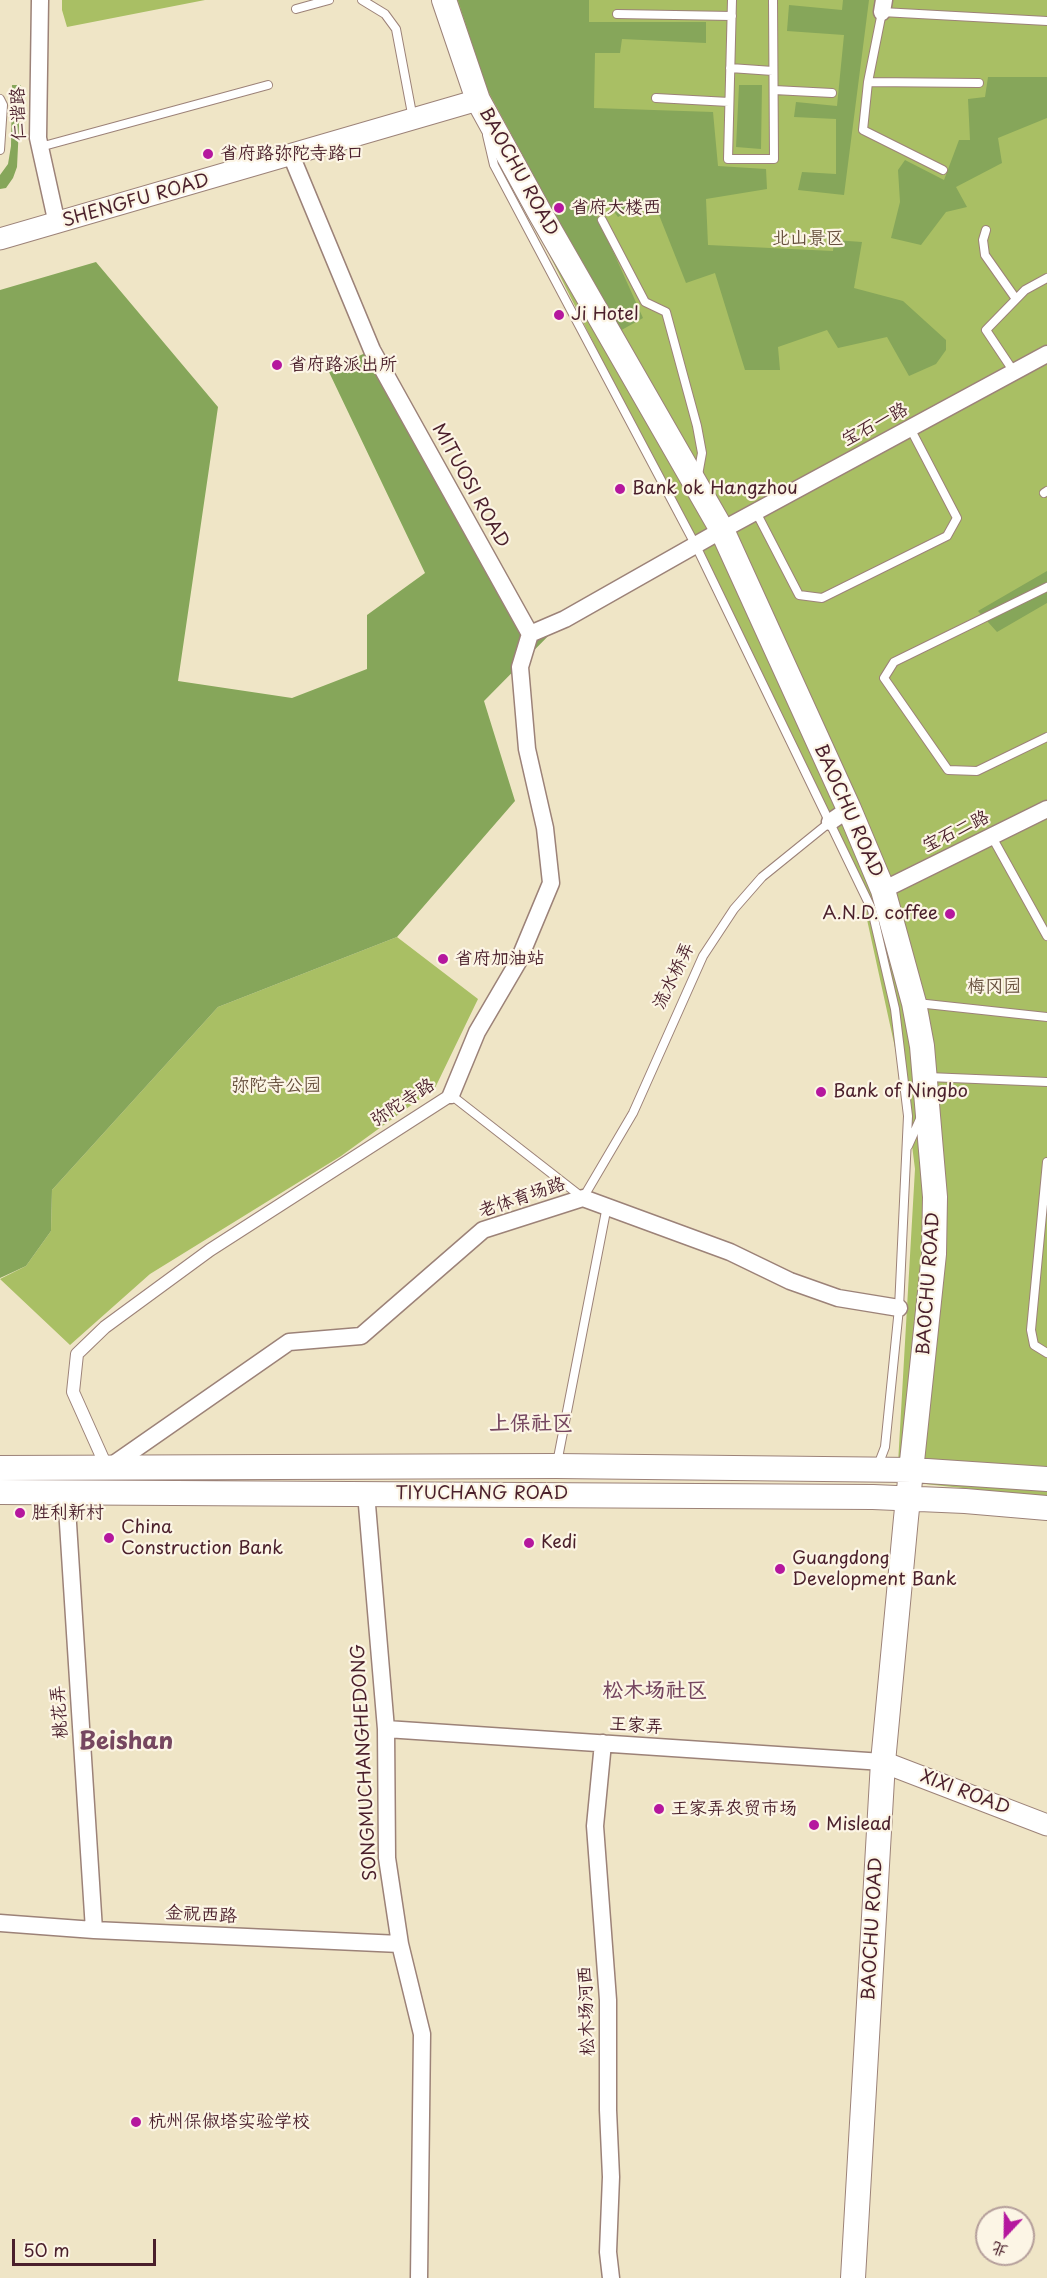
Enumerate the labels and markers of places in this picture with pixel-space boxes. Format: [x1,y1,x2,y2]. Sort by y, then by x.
place label: 省府路弥陀寺路口 [220,143,364,165]
marker: 省府路弥陀寺路口 [201,147,215,161]
place label: 省府大楼西 [571,197,661,219]
marker: 省府大楼西 [552,201,566,215]
place label: Ji Hotel [571,304,639,326]
marker: Ji Hotel [552,308,566,322]
place label: 省府路派出所 [289,354,397,376]
marker: 省府路派出所 [270,358,284,372]
place label: Bank ok Hangzhou [632,478,798,500]
marker: Bank ok Hangzhou [613,482,627,496]
place label: A.N.D. coffee [823,903,938,925]
marker: A.N.D. coffee [943,907,957,921]
place label: 省府加油站 [455,948,545,970]
marker: 省府加油站 [436,952,450,966]
place label: Bank of Ningbo [833,1081,968,1103]
marker: Bank of Ningbo [814,1085,828,1099]
place label: 胜利新村 [32,1502,104,1524]
marker: 胜利新村 [13,1506,27,1520]
place label: China Construction Bank [121,1517,283,1559]
marker: China Construction Bank [102,1531,116,1545]
place label: Kedi [541,1532,577,1554]
marker: Kedi [522,1536,536,1550]
place label: Guangdong Development Bank [792,1548,957,1590]
marker: Guangdong Development Bank [773,1562,787,1576]
place label: 王家弄农贸市场 [671,1798,797,1820]
marker: 王家弄农贸市场 [652,1802,666,1816]
place label: Mislead [826,1814,892,1836]
marker: Mislead [807,1818,821,1832]
place label: 杭州保俶塔实验学校 [148,2111,310,2133]
marker: 杭州保俶塔实验学校 [129,2115,143,2129]

